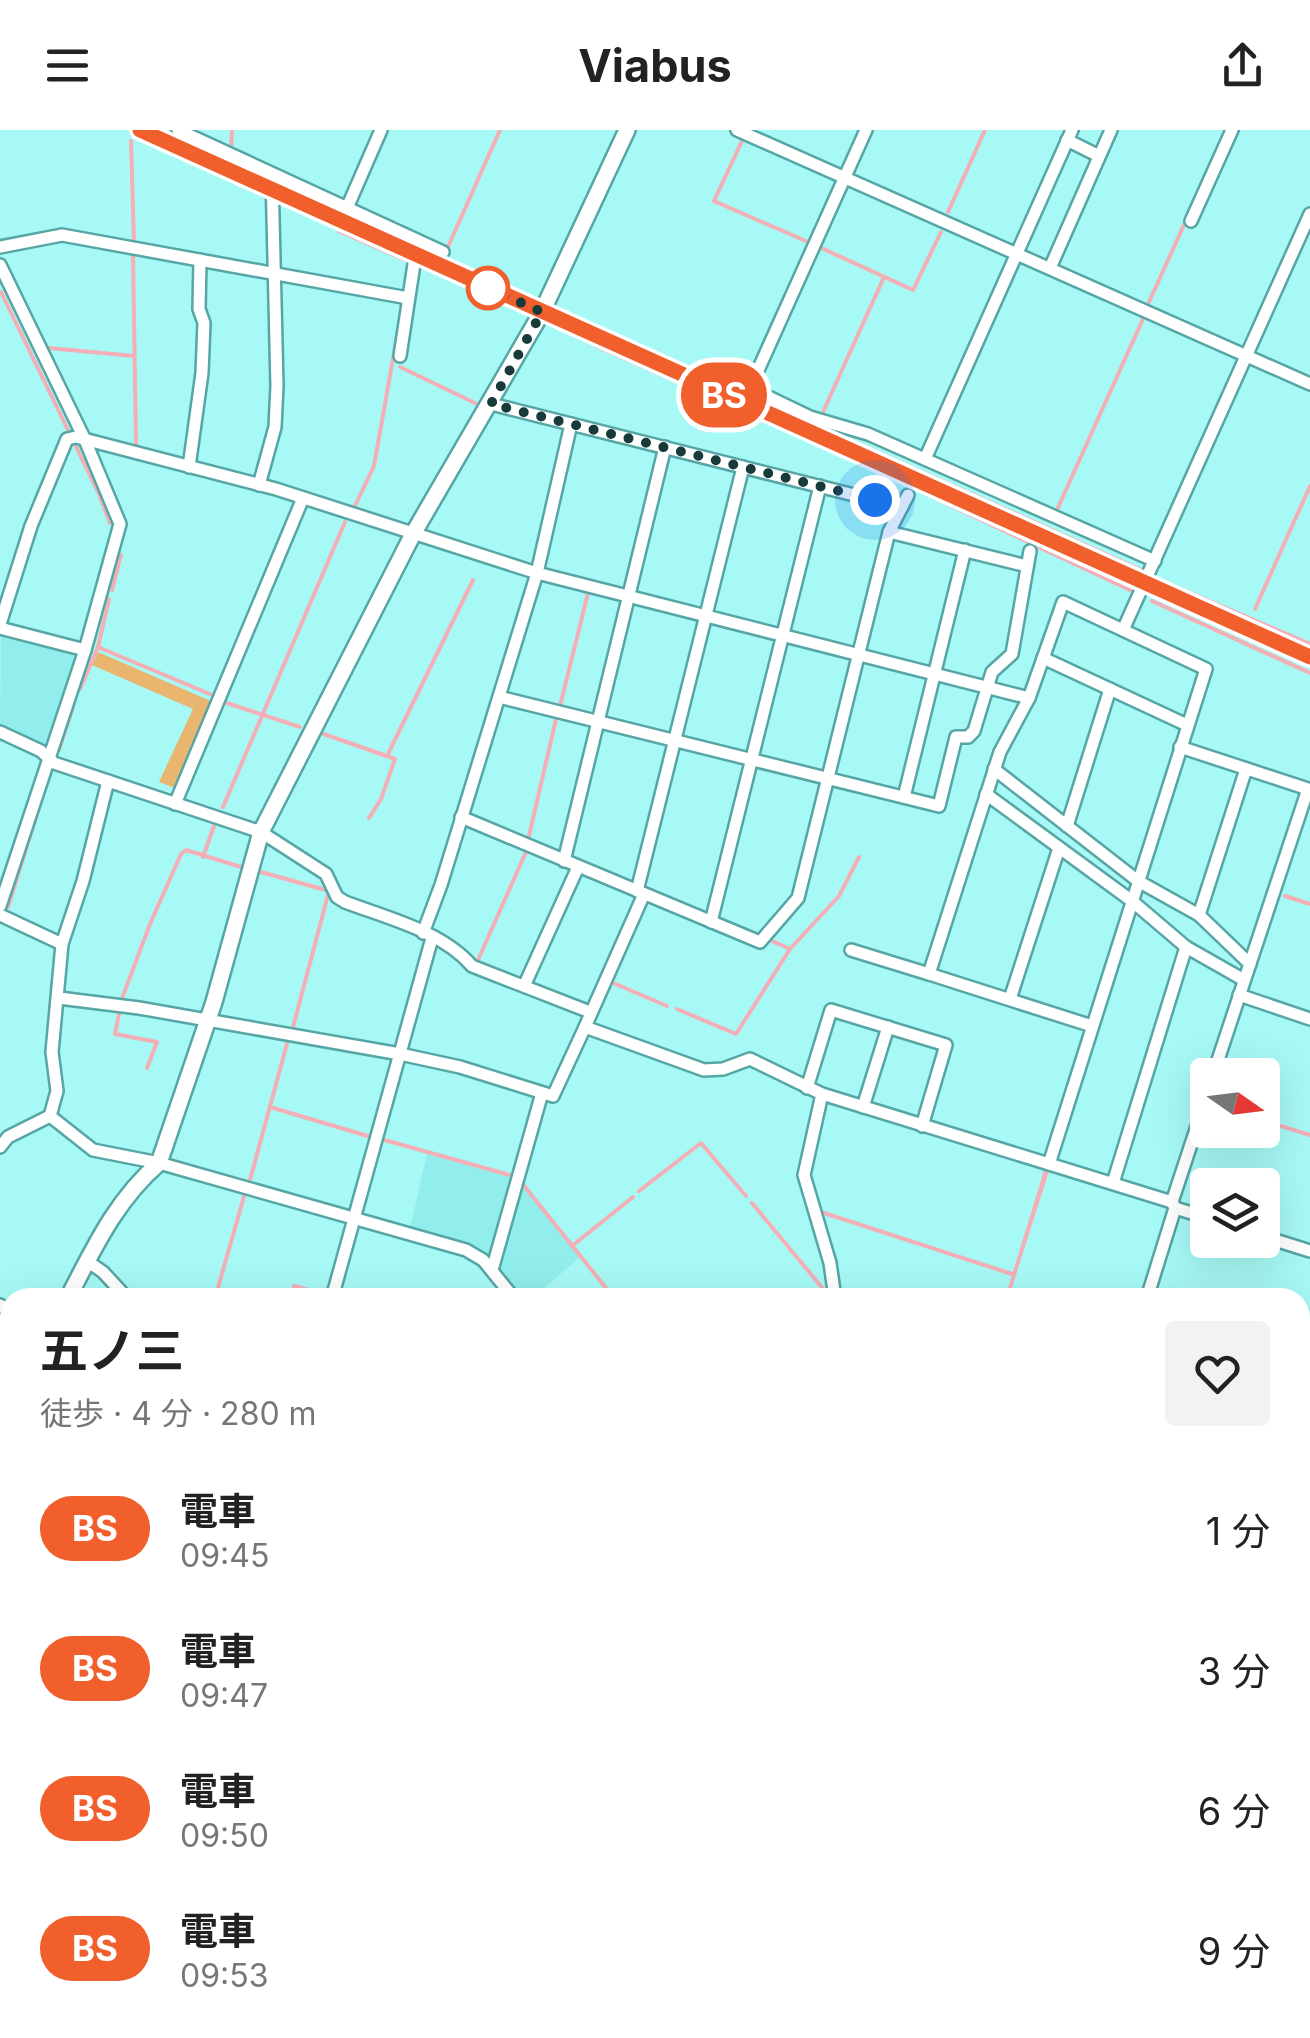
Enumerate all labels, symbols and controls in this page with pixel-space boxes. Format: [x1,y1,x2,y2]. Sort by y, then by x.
icon: menu [40,38,95,93]
text: Viabus [578,38,732,93]
icon: share [1215,38,1270,93]
unlabelled marker [467,267,509,309]
line badge: BS [679,362,769,428]
text: BS [701,374,747,416]
your location [850,475,900,525]
north arrow [1190,1058,1280,1148]
map controls [1190,1058,1280,1258]
button: layers [1190,1168,1280,1258]
text: 五ノ三 [40,1321,184,1380]
button: heart [1165,1321,1270,1426]
text: 徒歩 · 4 分 · 280 m [40,1394,317,1433]
text: 電車 [180,1488,256,1534]
text: BS [72,1507,118,1549]
text: 1 分 [1206,1508,1270,1554]
text: 09:45 [180,1536,269,1575]
text: 電車 [180,1628,256,1674]
text: BS [72,1647,118,1689]
text: 3 分 [1198,1648,1270,1694]
text: 09:47 [180,1676,268,1715]
text: 電車 [180,1768,256,1814]
text: BS [72,1787,118,1829]
text: 6 分 [1198,1788,1270,1834]
text: 09:50 [180,1816,269,1855]
text: 電車 [180,1908,256,1954]
text: BS [72,1927,118,1969]
text: 9 分 [1198,1928,1270,1974]
text: 09:53 [180,1956,268,1995]

